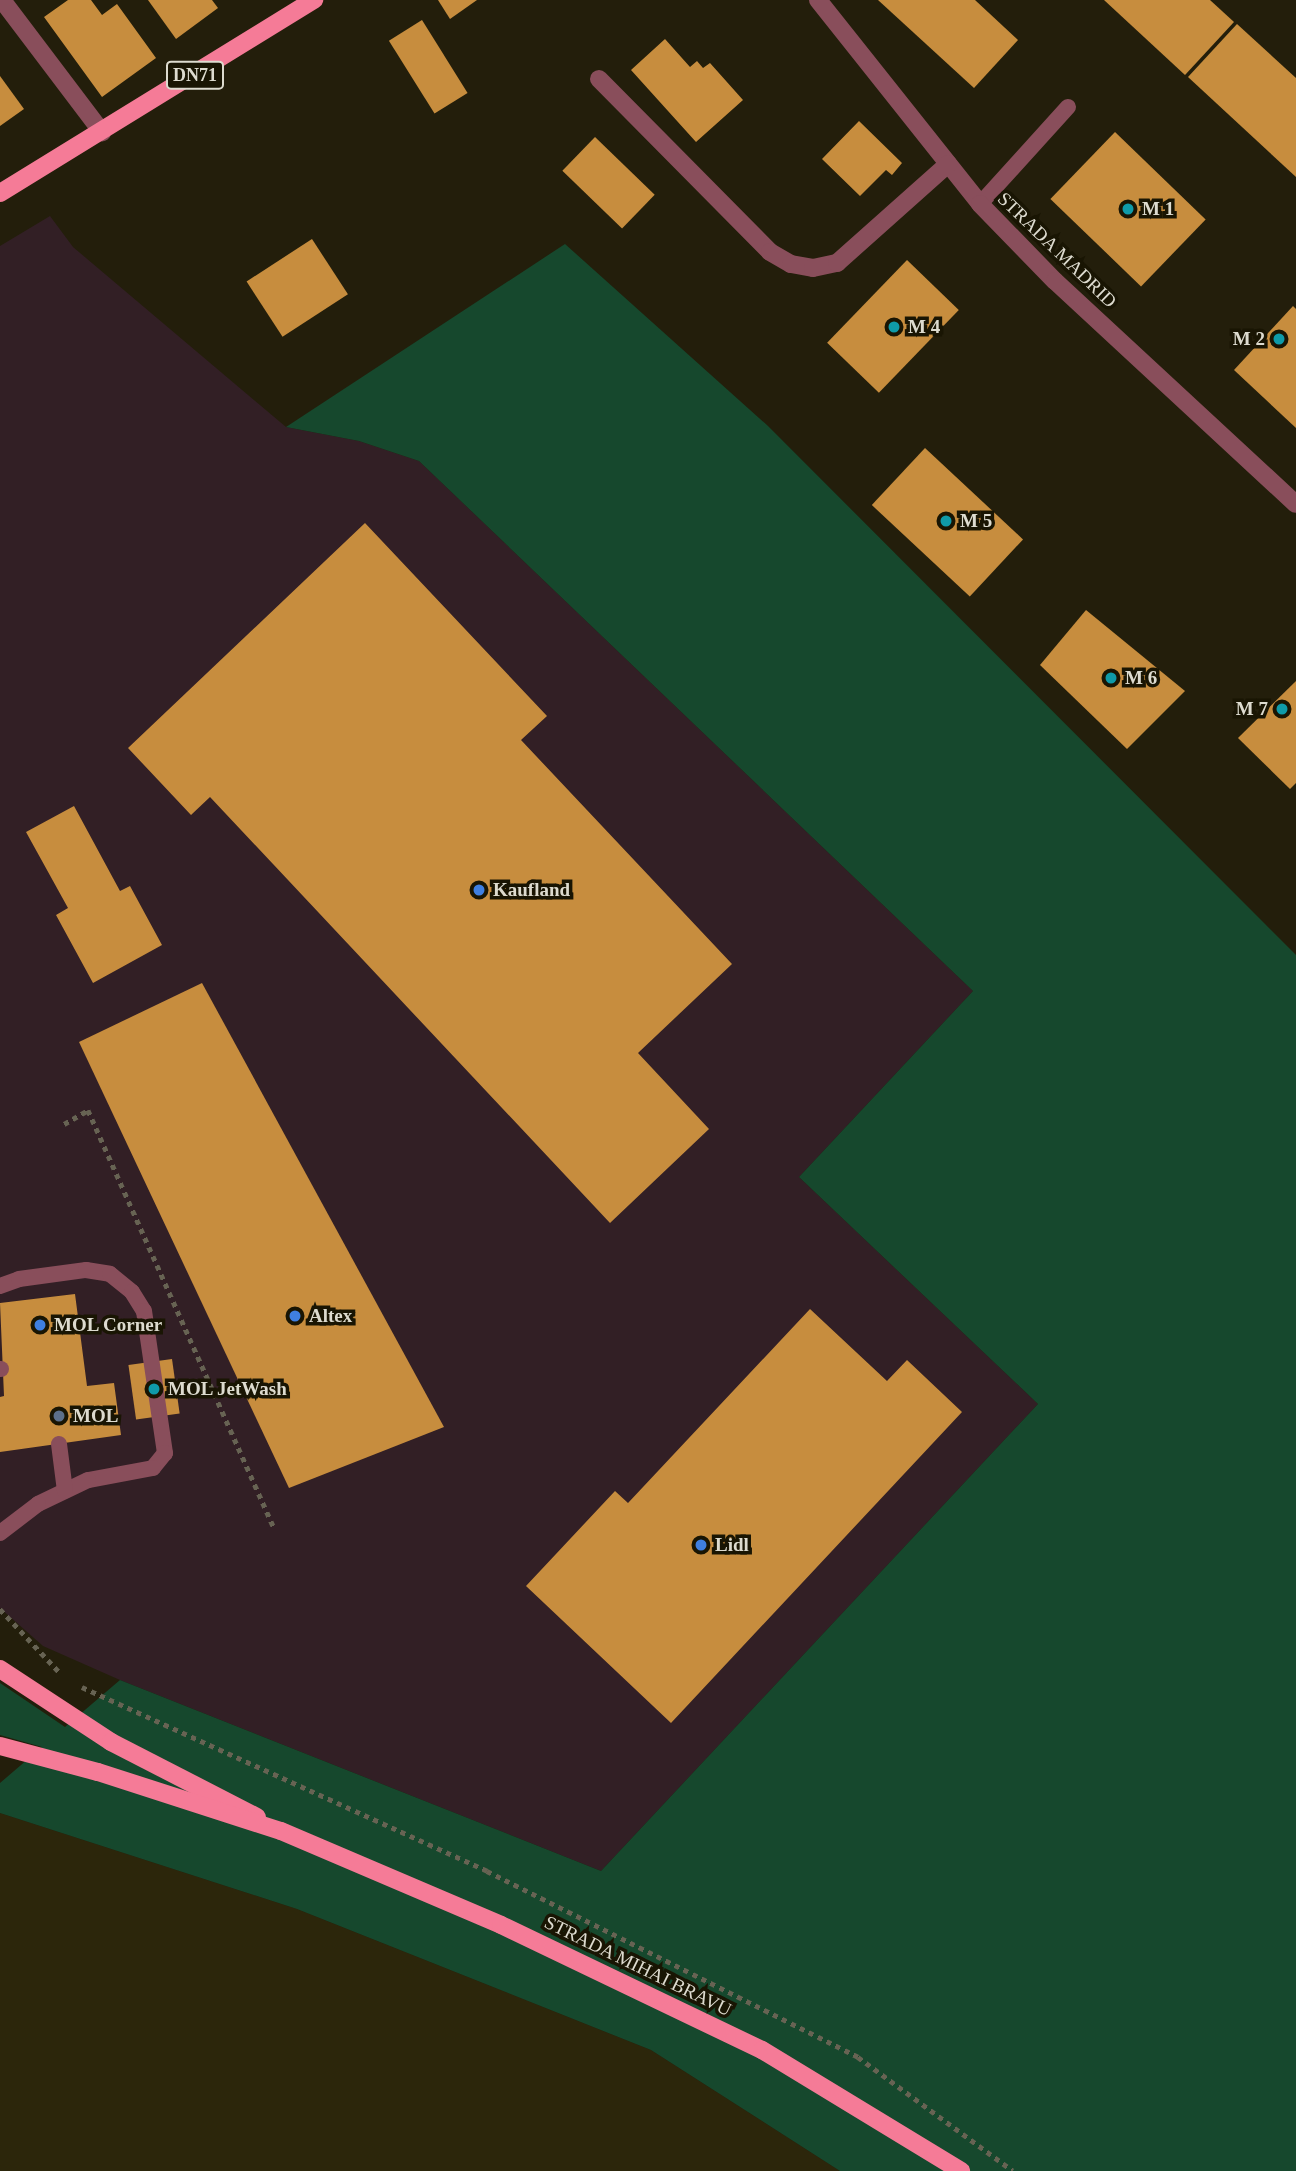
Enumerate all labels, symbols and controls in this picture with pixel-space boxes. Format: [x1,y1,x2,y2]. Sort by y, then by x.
road number: DN71 [165,60,225,90]
street label: STRADA MADRID [992,187,1122,313]
place label: M 1 [1142,198,1174,220]
marker: M 1 [1120,201,1136,217]
place label: M 4 [908,316,940,338]
marker: M 4 [886,319,902,335]
place label: M 2 [1233,328,1265,350]
marker: M 2 [1271,331,1287,347]
place label: M 5 [960,510,992,532]
marker: M 5 [938,513,954,529]
place label: M 6 [1125,667,1157,689]
marker: M 6 [1103,670,1119,686]
place label: M 7 [1236,698,1268,720]
marker: M 7 [1274,701,1290,717]
place label: Kaufland [493,879,570,901]
marker: Kaufland [471,882,487,898]
place label: Altex [309,1305,352,1327]
marker: Altex [287,1308,303,1324]
place label: MOL Corner [54,1314,163,1336]
marker: MOL Corner [32,1317,48,1333]
place label: MOL JetWash [168,1378,288,1400]
marker: MOL JetWash [146,1381,162,1397]
place label: MOL [73,1405,118,1427]
marker: MOL [51,1408,67,1424]
place label: Lidl [715,1534,749,1556]
marker: Lidl [693,1537,709,1553]
street label: STRADA MIHAI BRAVU [540,1910,736,2022]

